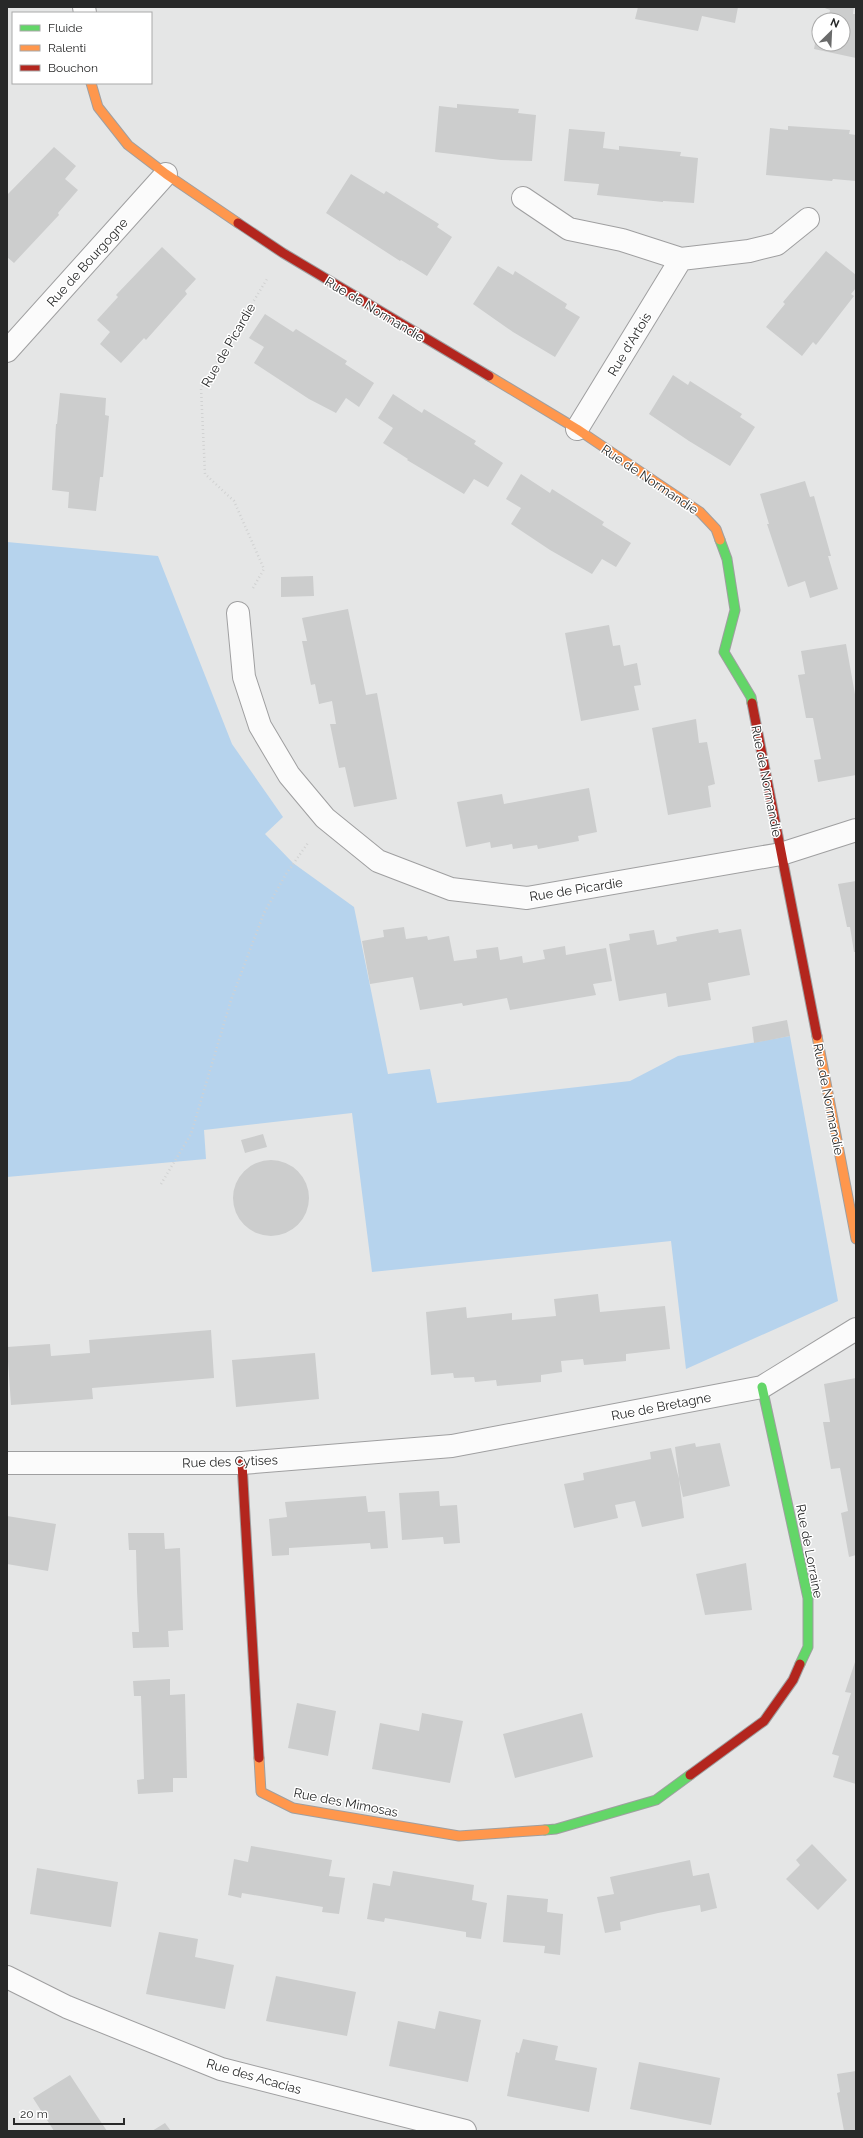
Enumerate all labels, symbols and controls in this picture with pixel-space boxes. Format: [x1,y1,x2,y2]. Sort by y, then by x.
legend [12,12,152,84]
north arrow [811,12,851,52]
text: N [828,16,841,31]
text: Fluide [48,21,83,35]
text: Ralenti [48,41,86,55]
text: Bouchon [48,61,98,75]
street label: Rue de Bourgogne [44,215,131,310]
street label: Rue de Normandie [322,274,428,345]
street label: Rue de Picardie [198,300,259,390]
street label: Rue d'Artois [605,310,654,379]
street label: Rue de Normandie [598,441,701,518]
street label: Rue de Normandie [748,724,785,839]
street label: Rue de Picardie [528,875,624,904]
street label: Rue de Normandie [810,1042,847,1157]
street label: Rue de Bretagne [610,1389,713,1424]
street label: Rue des Cytises [182,1452,278,1471]
street label: Rue de Lorraine [793,1503,826,1600]
street label: Rue des Mimosas [292,1785,399,1820]
street label: Rue des Acacias [205,2056,303,2097]
scale bar [14,2100,124,2126]
text: 20 m [20,2107,48,2121]

